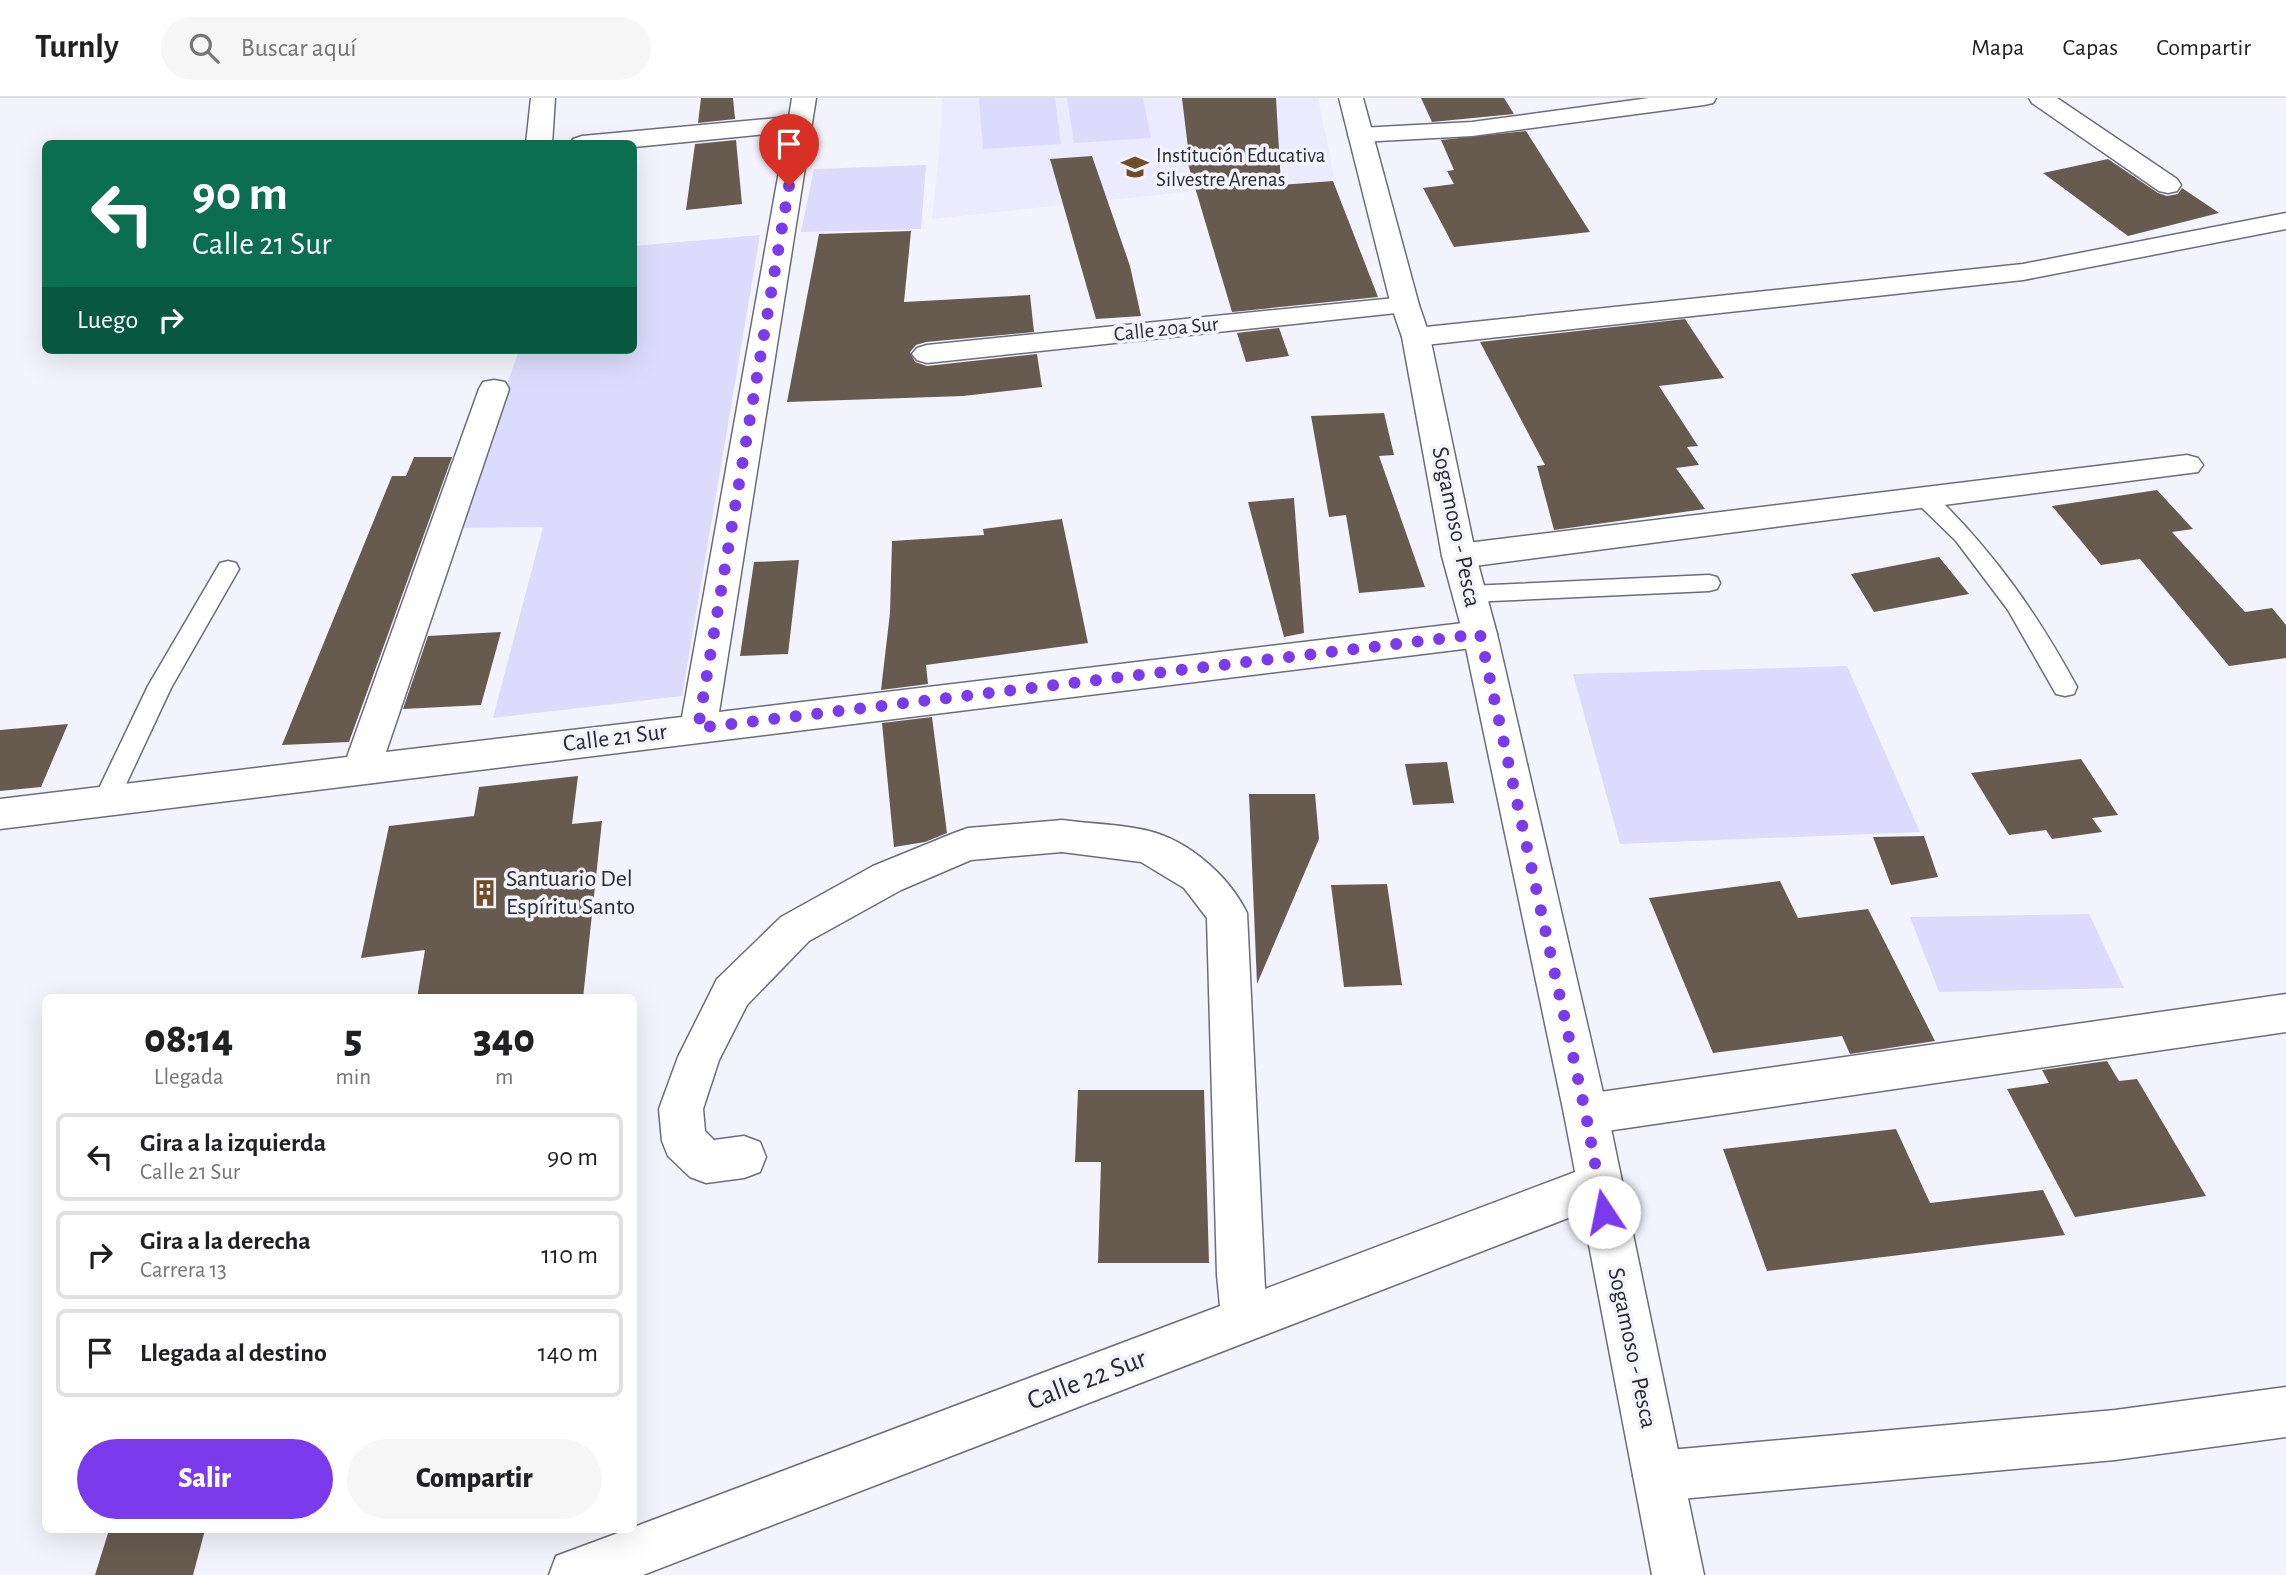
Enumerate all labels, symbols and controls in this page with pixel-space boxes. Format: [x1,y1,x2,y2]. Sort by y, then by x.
search box [161,17,651,80]
icon: search [185,29,223,67]
text: Turnly [35,31,119,64]
text: Buscar aquí [241,35,357,61]
text: Mapa [1971,36,2024,60]
text: Capas [2062,36,2118,60]
text: Compartir [2156,36,2251,60]
pin [759,114,819,186]
icon: arrive [770,125,808,163]
place label: Institución Educativa Silvestre Arenas [1156,145,1326,190]
school or university icon: Institución Educativa Silvestre Arenas [1120,152,1150,182]
icon: left [77,168,168,259]
text: 90 m [192,170,288,219]
text: Calle 21 Sur [192,228,332,260]
icon: right [152,301,190,339]
text: Luego [77,307,138,333]
street label: Calle 20a Sur [1113,313,1220,345]
street label: Sogamoso - Pesca [1427,445,1485,609]
street label: Calle 21 Sur [562,720,669,756]
place label: Santuario Del Espíritu Santo [506,867,635,919]
building icon: Santuario Del Espíritu Santo [470,878,500,908]
text: 08:14 [144,1018,233,1060]
text: 5 [344,1018,363,1060]
text: 340 [473,1018,535,1060]
text: Llegada [154,1066,224,1089]
text: min [335,1066,371,1089]
text: m [495,1066,513,1089]
text: Gira a la izquierda [140,1130,326,1156]
icon: left [81,1138,119,1176]
text: 90 m [547,1144,598,1170]
text: Calle 21 Sur [140,1161,240,1184]
position arrow [1567,1175,1641,1249]
text: Gira a la derecha [140,1228,311,1254]
icon: right [81,1236,119,1274]
text: 110 m [541,1242,598,1268]
text: Carrera 13 [140,1259,227,1282]
street label: Sogamoso - Pesca [1603,1266,1661,1430]
icon: arrive [81,1334,119,1372]
text: Llegada al destino [140,1340,327,1366]
text: 140 m [538,1340,598,1366]
street label: Calle 22 Sur [1024,1344,1150,1416]
button: Salir [77,1439,333,1519]
button: Compartir [347,1439,602,1519]

